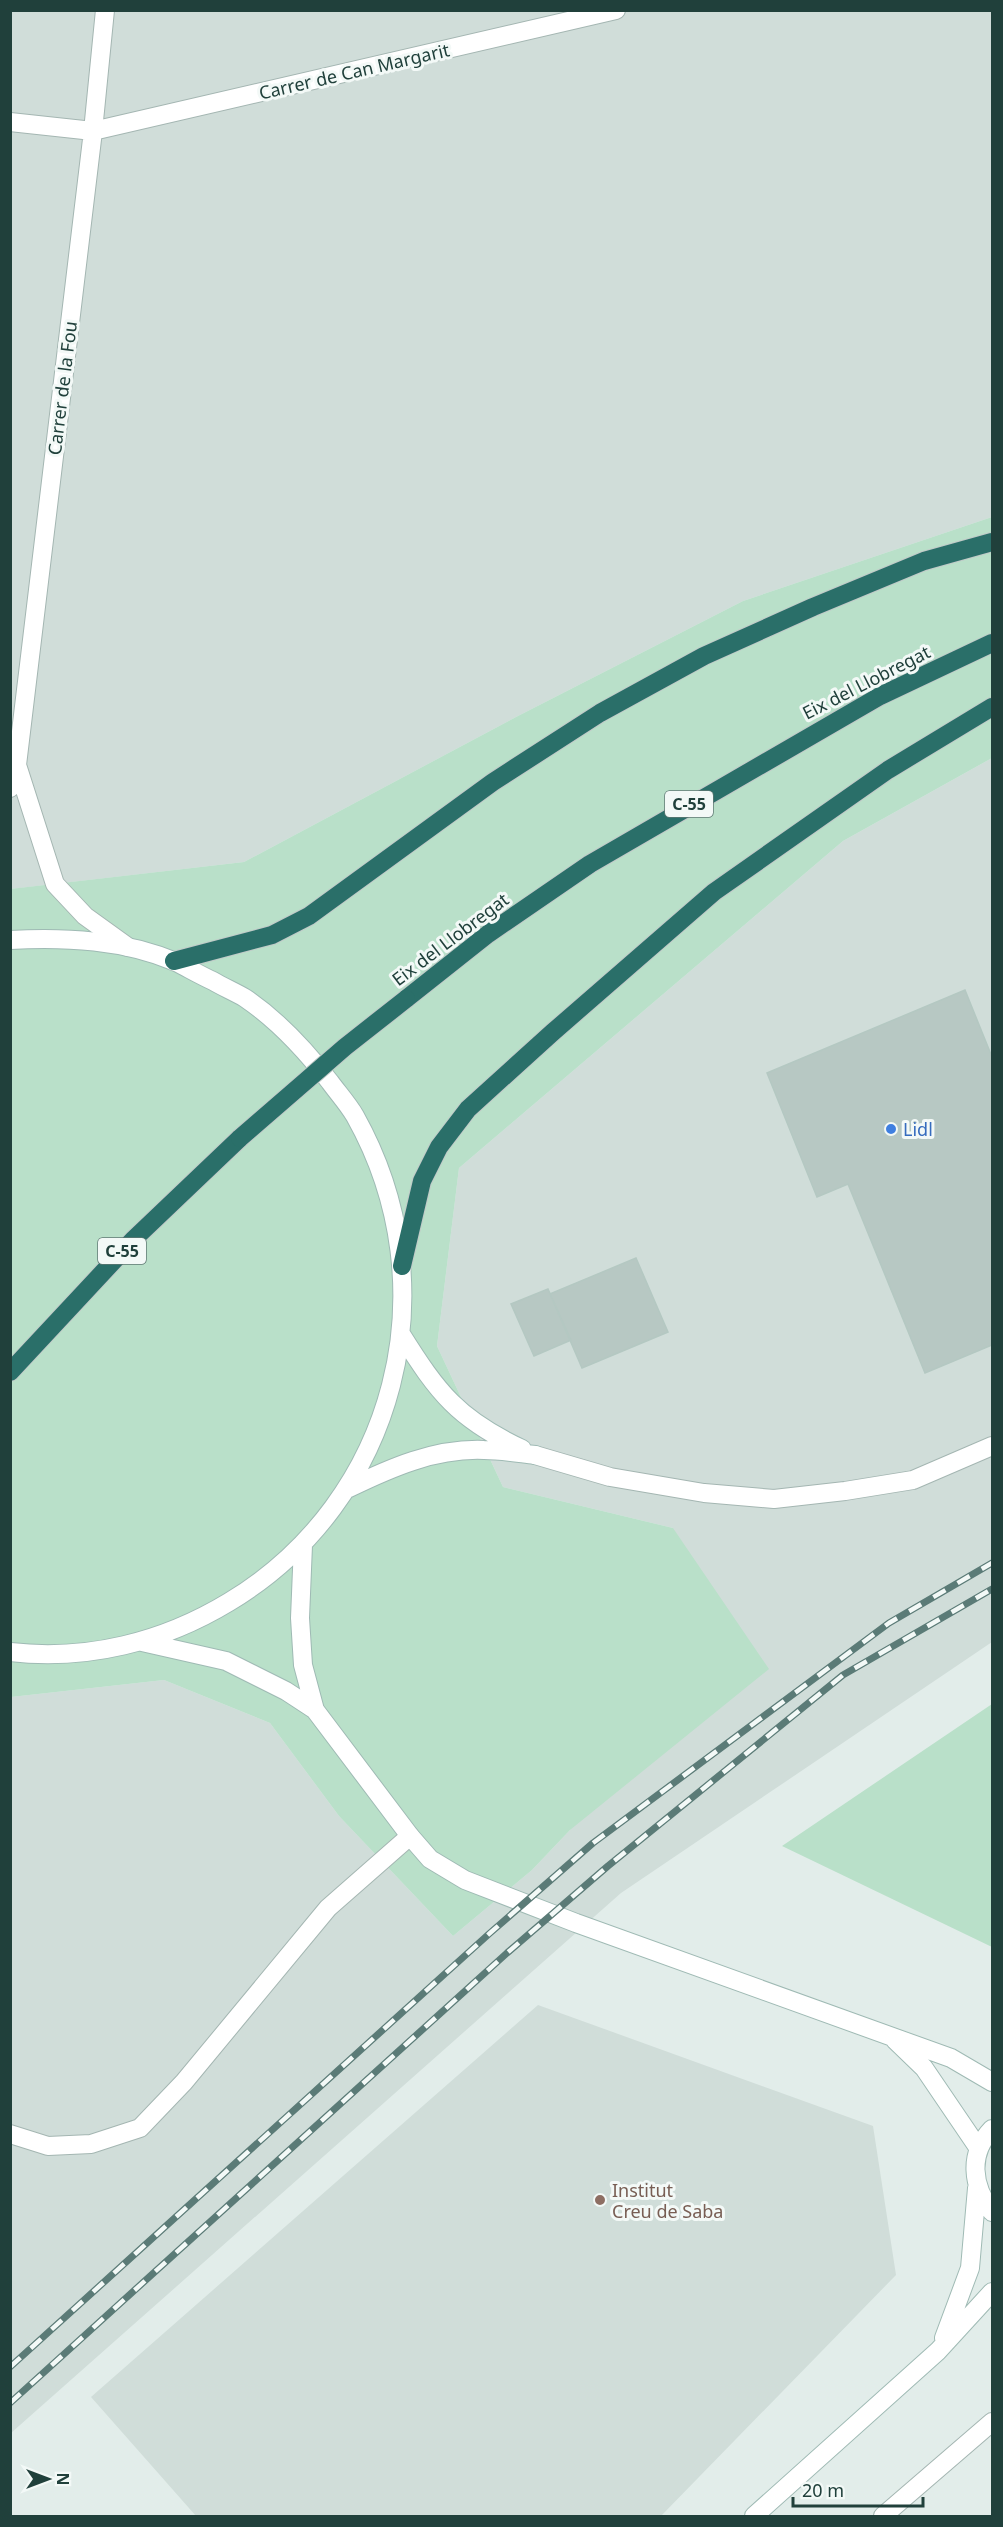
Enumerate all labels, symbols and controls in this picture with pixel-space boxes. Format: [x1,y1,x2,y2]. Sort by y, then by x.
street label: Carrer de Can Margarit [256,37,452,105]
street label: Carrer de la Fou [42,320,82,456]
street label: Eix del Llobregat [798,639,934,725]
road number: C-55 [665,791,713,817]
street label: Eix del Llobregat [387,887,514,991]
place label: Lidl [903,1117,933,1141]
marker: Lidl [884,1122,898,1136]
road number: C-55 [98,1238,146,1264]
place label: Institut Creu de Saba [612,2178,723,2223]
marker: Institut Creu de Saba [593,2193,607,2207]
north arrow [18,2449,78,2509]
scale bar [793,2470,924,2508]
text: N [52,2472,74,2486]
text: 20 m [802,2478,844,2502]

